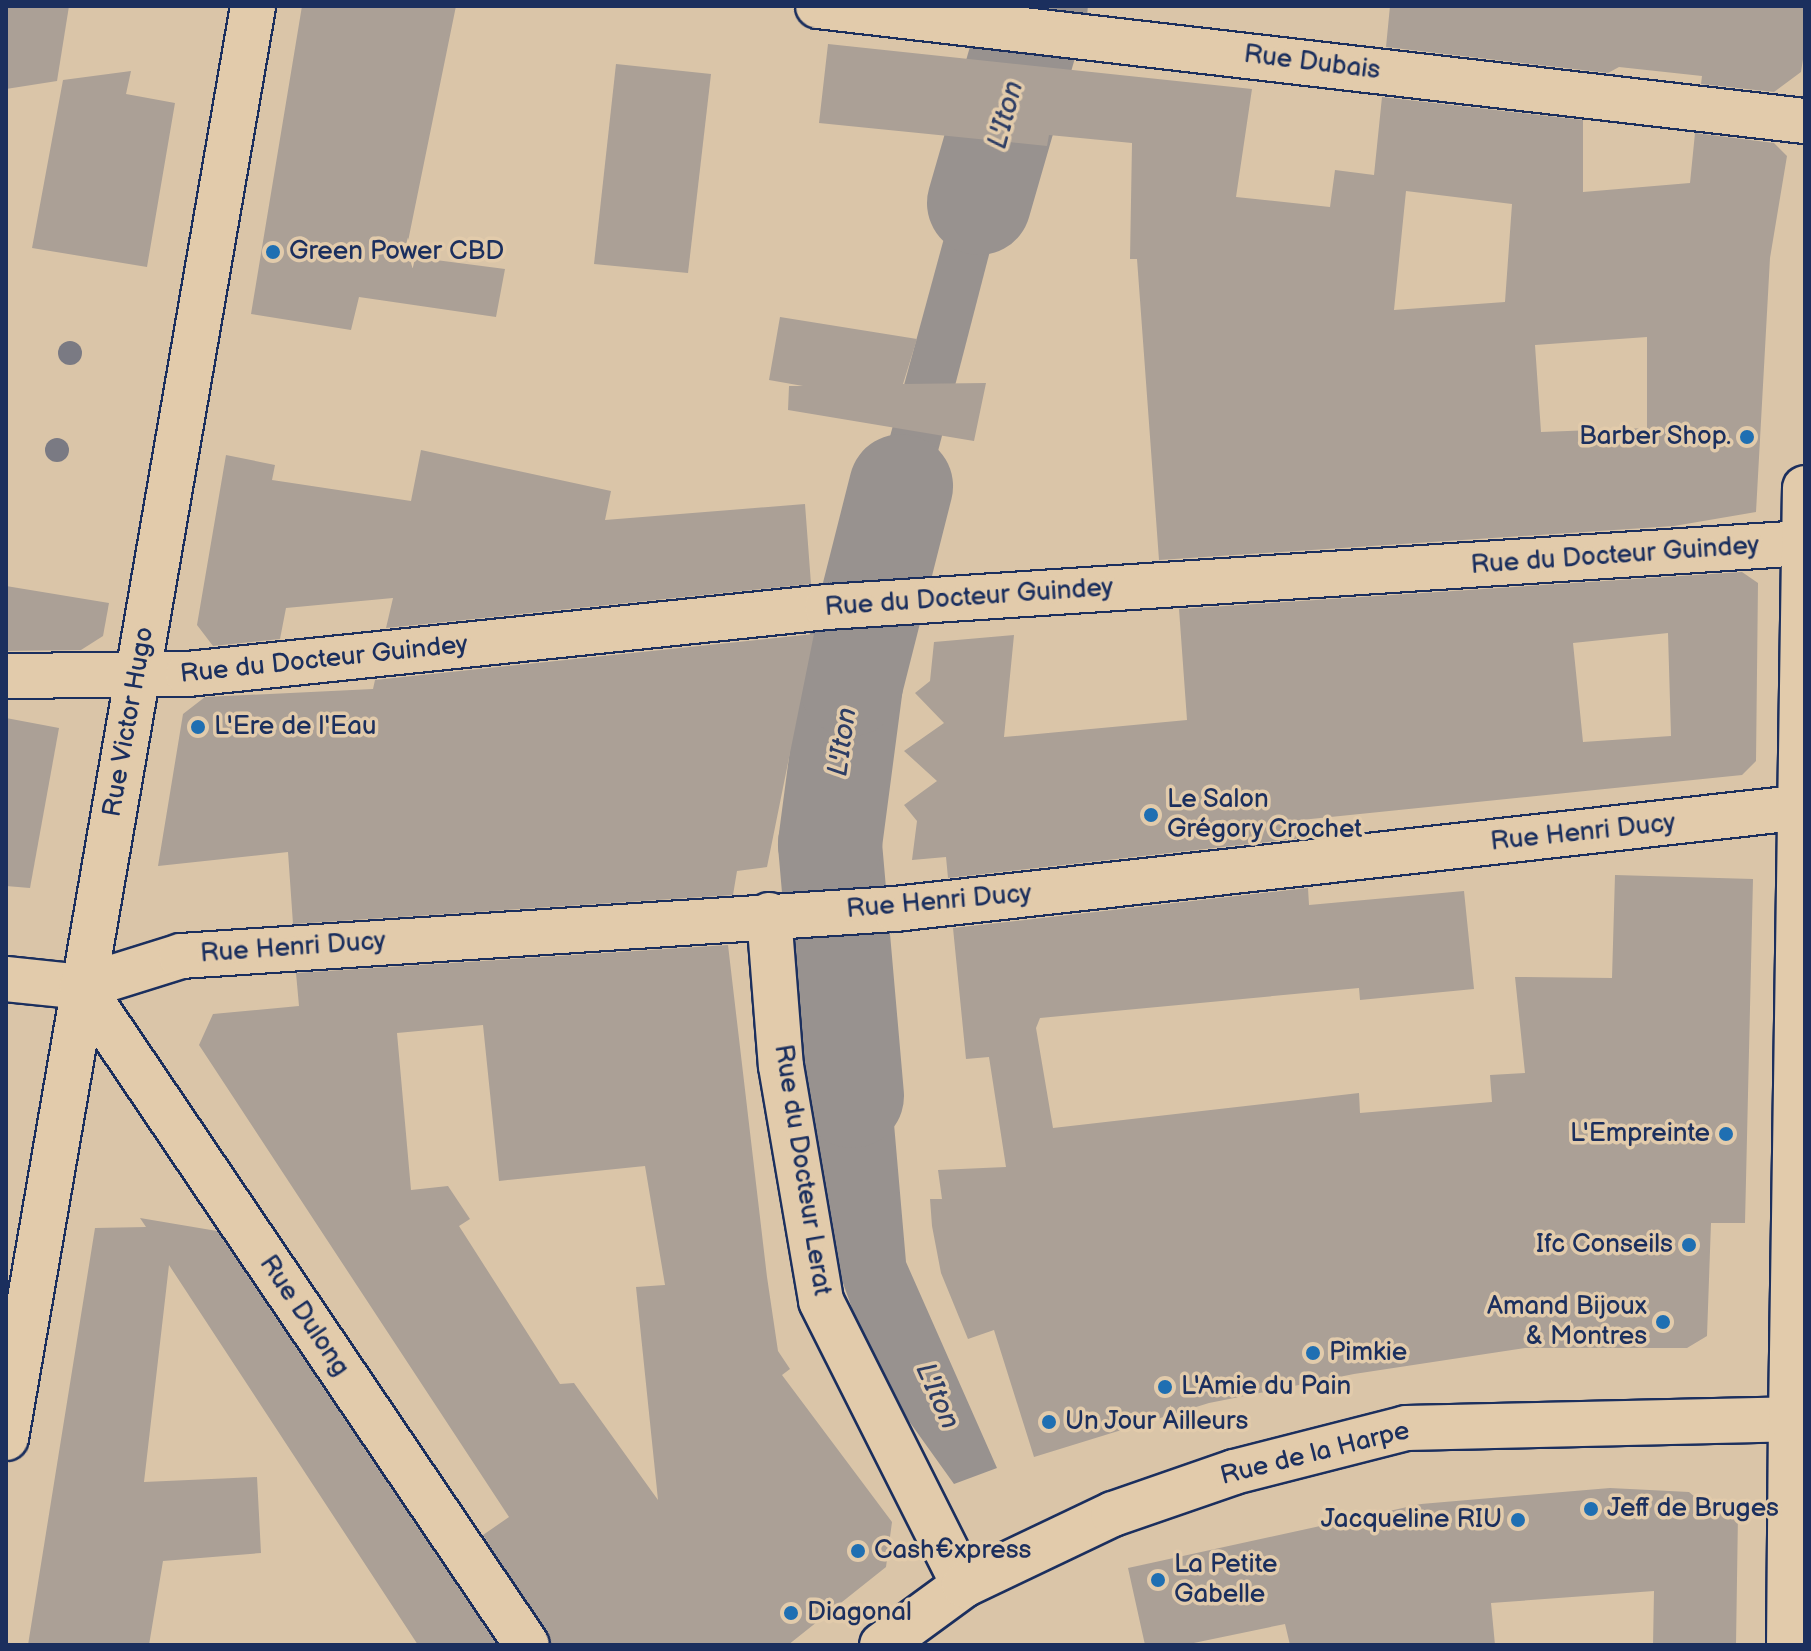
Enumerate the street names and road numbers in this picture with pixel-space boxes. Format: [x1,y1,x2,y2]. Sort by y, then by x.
street label: Rue Dubais [1242,39,1382,87]
street label: Rue du Docteur Guindey [1470,530,1760,582]
street label: Rue du Docteur Guindey [824,572,1114,624]
street label: Rue Victor Hugo [97,624,161,820]
street label: Rue du Docteur Guindey [179,629,469,691]
street label: Rue Henri Ducy [1489,808,1677,858]
street label: Rue Henri Ducy [845,878,1033,926]
street label: Rue Henri Ducy [199,926,387,970]
street label: Rue du Docteur Lerat [767,1042,837,1298]
street label: Rue Dulong [252,1250,356,1382]
street label: Rue de la Harpe [1217,1415,1413,1493]

